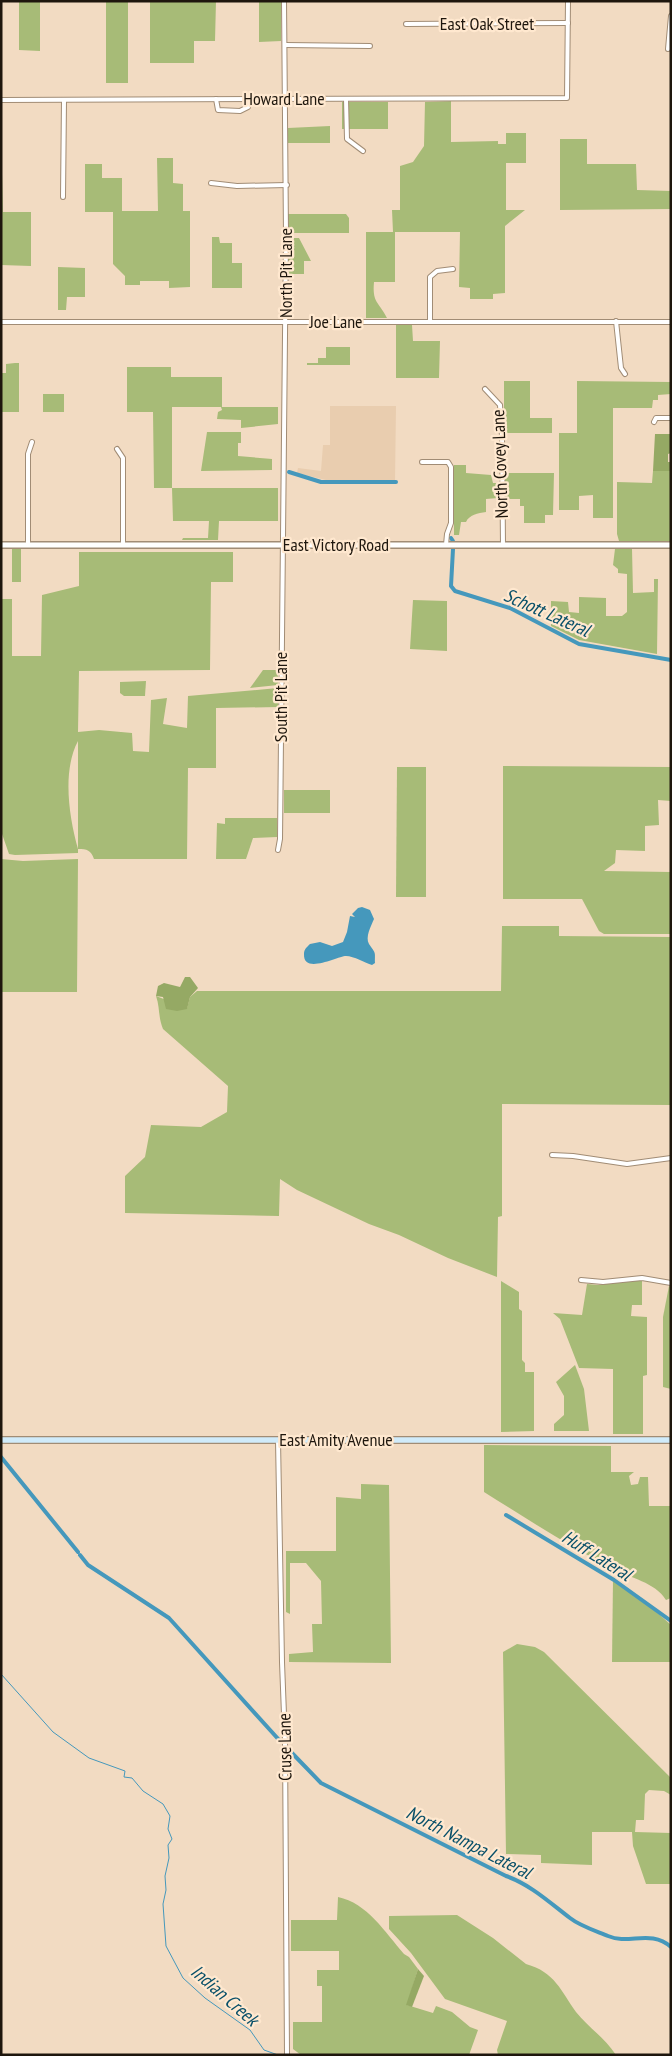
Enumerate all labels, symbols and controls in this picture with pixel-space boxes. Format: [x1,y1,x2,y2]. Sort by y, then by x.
street label: East Oak Street [440,12,534,35]
street label: Howard Lane [243,87,325,110]
street label: North Pit Lane [274,228,297,318]
street label: Joe Lane [308,310,363,333]
street label: North Covey Lane [486,409,513,519]
street label: East Victory Road [283,533,389,556]
water label: Schott Lateral [500,582,595,642]
street label: South Pit Lane [269,652,292,742]
street label: East Amity Avenue [279,1428,393,1451]
water label: Huff Lateral [558,1524,638,1587]
street label: Cruse Lane [272,1713,297,1781]
water label: North Nampa Lateral [402,1800,537,1885]
water label: Indian Creek [186,1959,266,2033]

